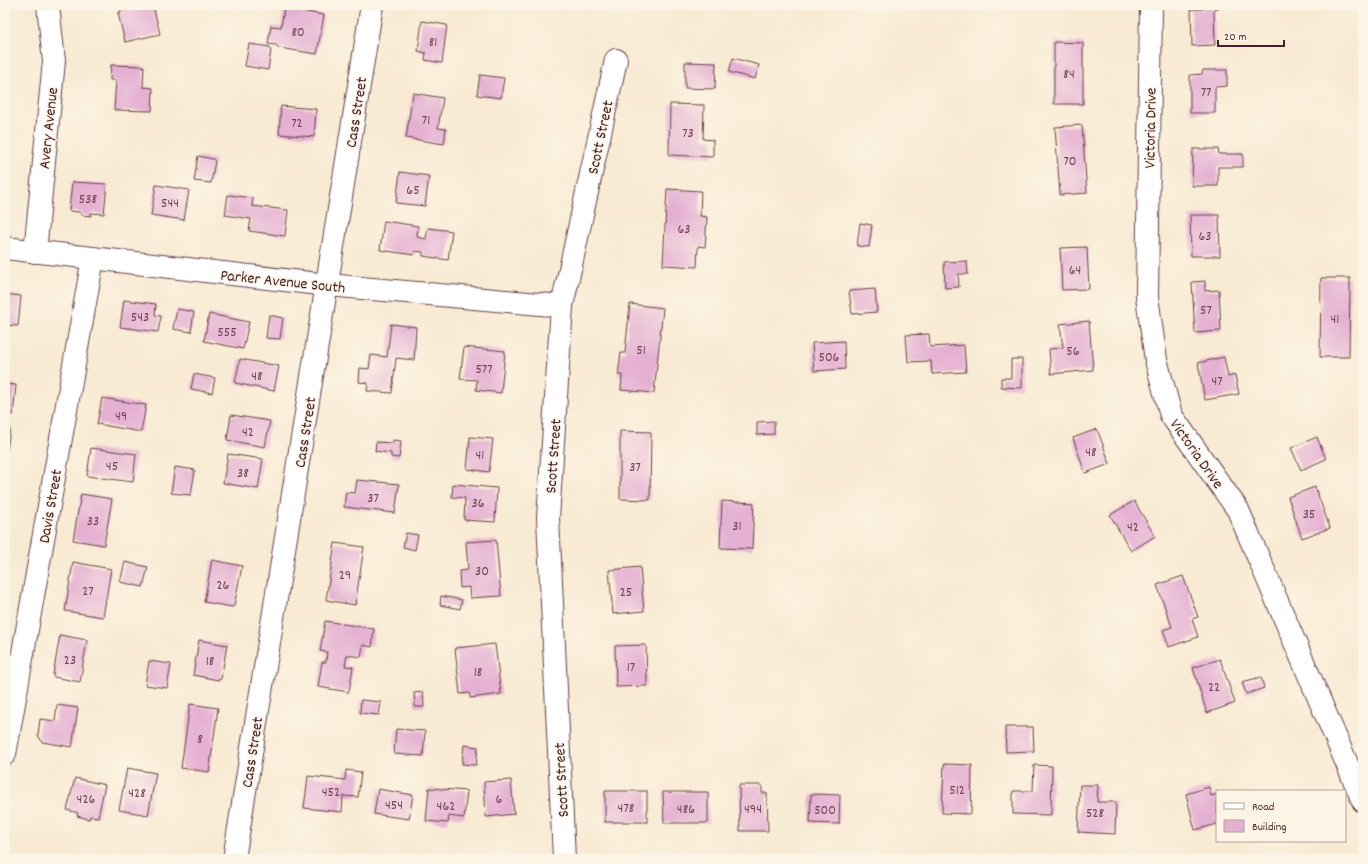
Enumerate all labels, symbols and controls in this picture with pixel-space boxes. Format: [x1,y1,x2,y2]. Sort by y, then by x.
scale bar [1218,22,1284,48]
house number: 80 [291,23,305,43]
text: 20 m [1224,29,1247,46]
house number: 81 [429,33,437,53]
house number: 84 [1063,65,1075,85]
street label: Cass Street [341,75,374,149]
house number: 77 [1201,83,1211,103]
street label: Avery Avenue [34,86,65,170]
street label: Victoria Drive [1139,87,1164,169]
street label: Scott Street [582,98,621,177]
house number: 71 [422,111,430,131]
house number: 72 [291,114,303,134]
house number: 73 [682,124,694,144]
house number: 70 [1064,152,1077,172]
house number: 65 [406,181,420,201]
house number: 538 [79,190,98,210]
house number: 544 [161,194,179,214]
house number: 63 [677,220,691,240]
house number: 63 [1198,227,1212,247]
house number: 64 [1069,261,1081,281]
street label: Parker Avenue South [219,264,346,300]
house number: 57 [1200,301,1212,321]
house number: 543 [131,308,149,328]
house number: 41 [1331,310,1339,330]
house number: 555 [217,323,237,343]
house number: 51 [636,341,646,361]
house number: 56 [1066,342,1080,362]
house number: 506 [819,348,840,368]
house number: 577 [475,360,493,380]
house number: 48 [251,367,263,387]
house number: 47 [1211,372,1223,392]
street label: Cass Street [290,395,323,469]
house number: 49 [115,407,127,427]
street label: Victoria Drive [1163,415,1229,494]
street label: Scott Street [540,418,569,494]
house number: 42 [242,423,254,443]
house number: 48 [1085,443,1097,463]
house number: 41 [476,446,484,466]
house number: 45 [106,457,118,477]
house number: 37 [629,458,641,478]
house number: 38 [237,464,249,484]
street label: Davis Street [34,468,69,545]
house number: 37 [367,489,379,509]
house number: 36 [471,494,485,514]
house number: 35 [1303,505,1315,525]
house number: 33 [87,512,99,532]
house number: 31 [732,517,742,537]
house number: 42 [1127,518,1139,538]
house number: 30 [475,562,489,582]
house number: 29 [339,566,351,586]
house number: 26 [217,576,230,596]
house number: 27 [82,582,94,602]
house number: 25 [620,583,632,603]
house number: 23 [64,651,76,671]
house number: 18 [206,652,215,672]
house number: 17 [627,658,635,678]
house number: 18 [474,663,483,683]
house number: 22 [1208,678,1220,698]
street label: Cass Street [237,715,270,789]
house number: 8 [197,730,203,750]
street label: Scott Street [549,742,576,818]
house number: 512 [949,781,965,801]
house number: 452 [322,783,340,803]
house number: 428 [128,784,146,804]
house number: 426 [77,790,96,810]
house number: 6 [496,790,503,810]
legend [1216,790,1346,842]
house number: 454 [385,796,403,816]
house number: 462 [437,797,455,817]
house number: 478 [618,799,635,819]
text: Road [1252,799,1274,816]
house number: 486 [677,800,695,820]
house number: 494 [744,800,762,820]
house number: 500 [814,801,836,821]
house number: 528 [1086,804,1104,824]
text: Building [1252,819,1287,836]

